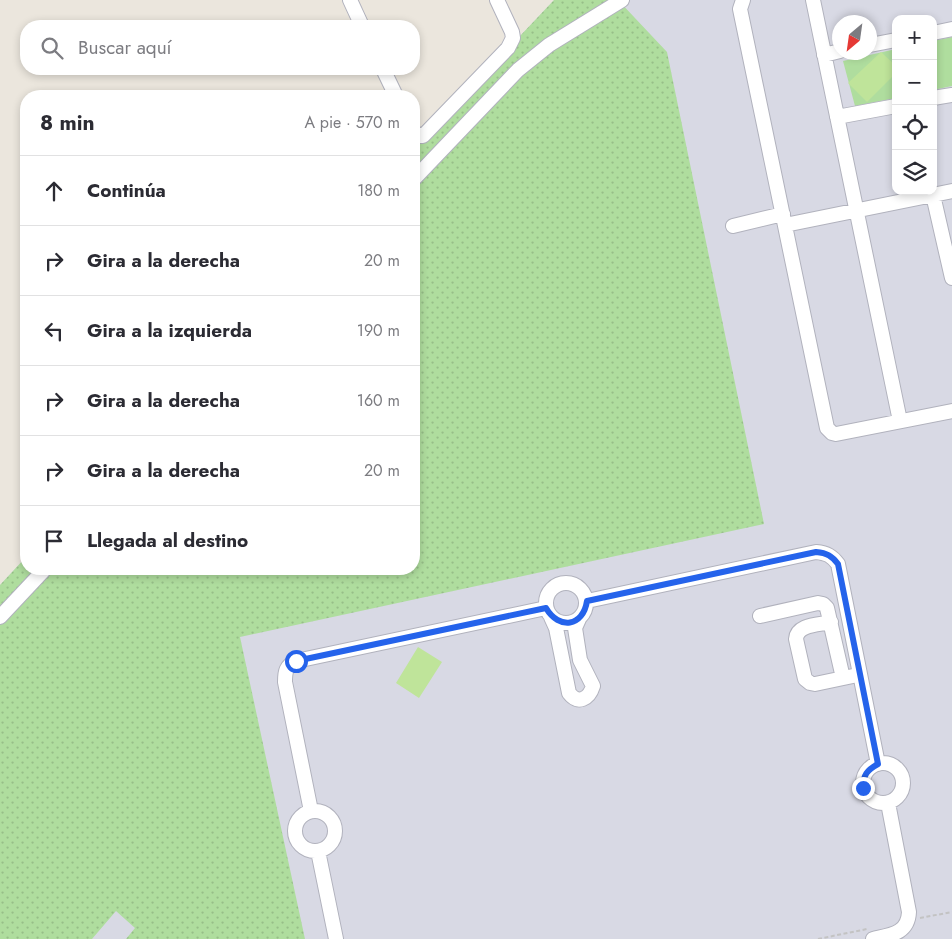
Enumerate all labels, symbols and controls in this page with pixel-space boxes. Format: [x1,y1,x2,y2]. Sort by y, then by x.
north arrow [832,15,877,60]
map controls [892,15,937,195]
button: + [892,15,937,60]
search box [20,20,420,75]
icon: search [38,34,66,62]
text: Buscar aquí [78,34,172,61]
button: − [892,60,937,105]
button: locate [892,105,937,150]
text: 8 min [40,108,95,138]
text: A pie · 570 m [304,111,400,134]
button: layers [892,150,937,195]
icon: ahead [40,177,68,205]
text: Continúa [87,177,166,204]
text: 180 m [357,179,400,202]
icon: right [40,247,68,275]
text: Gira a la derecha [87,247,240,274]
text: 20 m [364,249,400,272]
icon: left [40,317,68,345]
text: Gira a la izquierda [87,317,252,344]
text: 190 m [357,319,400,342]
icon: right [40,387,68,415]
text: Gira a la derecha [87,387,240,414]
text: 160 m [357,389,400,412]
icon: right [40,457,68,485]
text: Gira a la derecha [87,457,240,484]
text: 20 m [364,459,400,482]
icon: arrive [40,527,68,555]
text: Llegada al destino [87,527,248,554]
route start [285,650,308,673]
route end [852,777,875,800]

